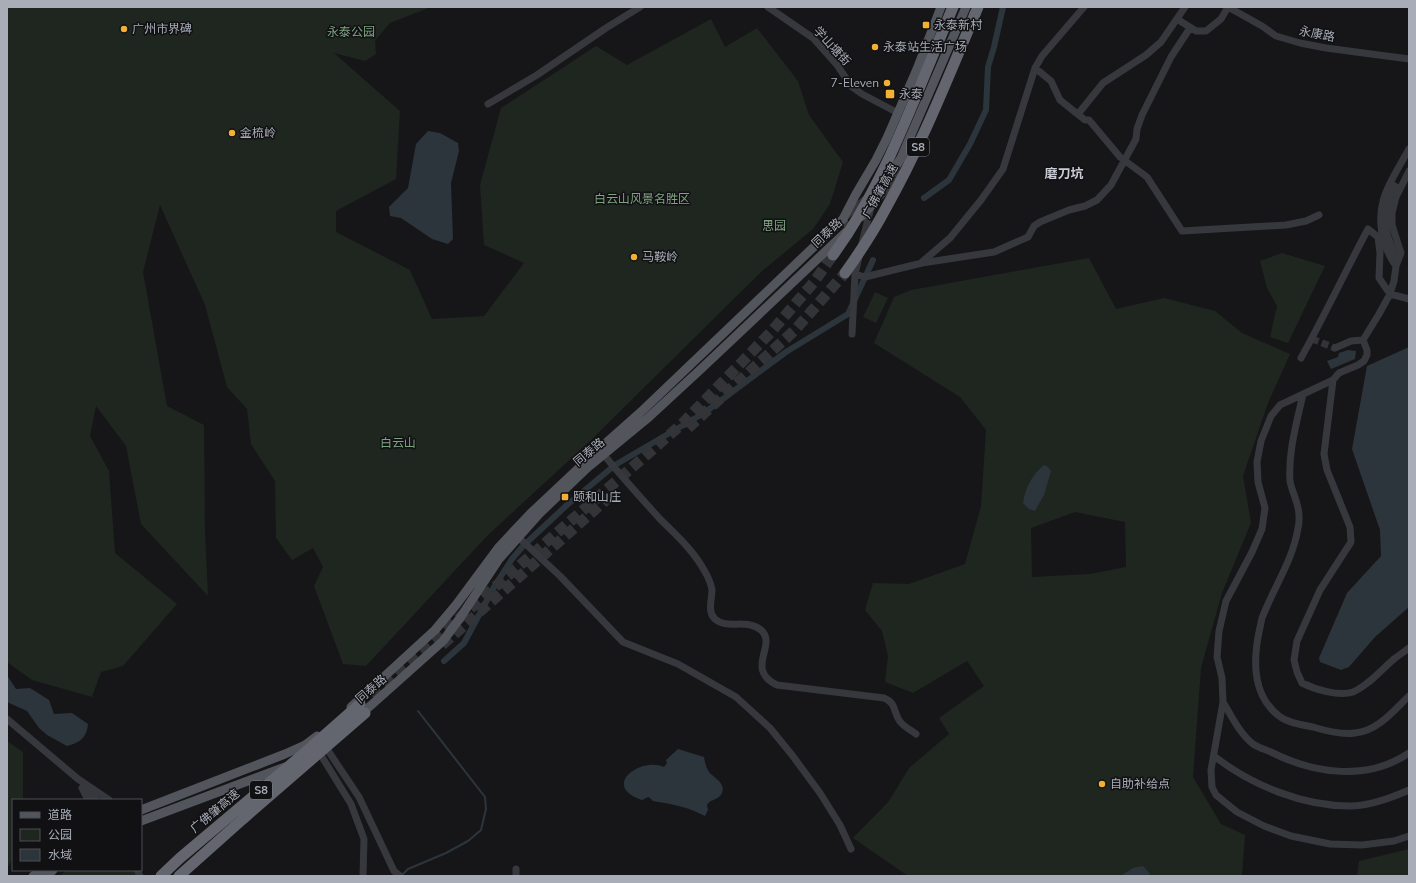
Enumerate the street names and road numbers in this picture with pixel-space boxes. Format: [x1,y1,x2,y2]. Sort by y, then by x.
street label: 学山塘街 [810,23,854,69]
street label: 永康路 [1298,23,1336,45]
road number: S8 [907,138,929,156]
street label: 广佛肇高速 [858,161,902,221]
street label: 同泰路 [808,215,846,251]
street label: 同泰路 [570,434,608,470]
street label: 同泰路 [352,671,390,707]
road number: S8 [250,781,272,799]
street label: 广佛肇高速 [187,786,243,836]

